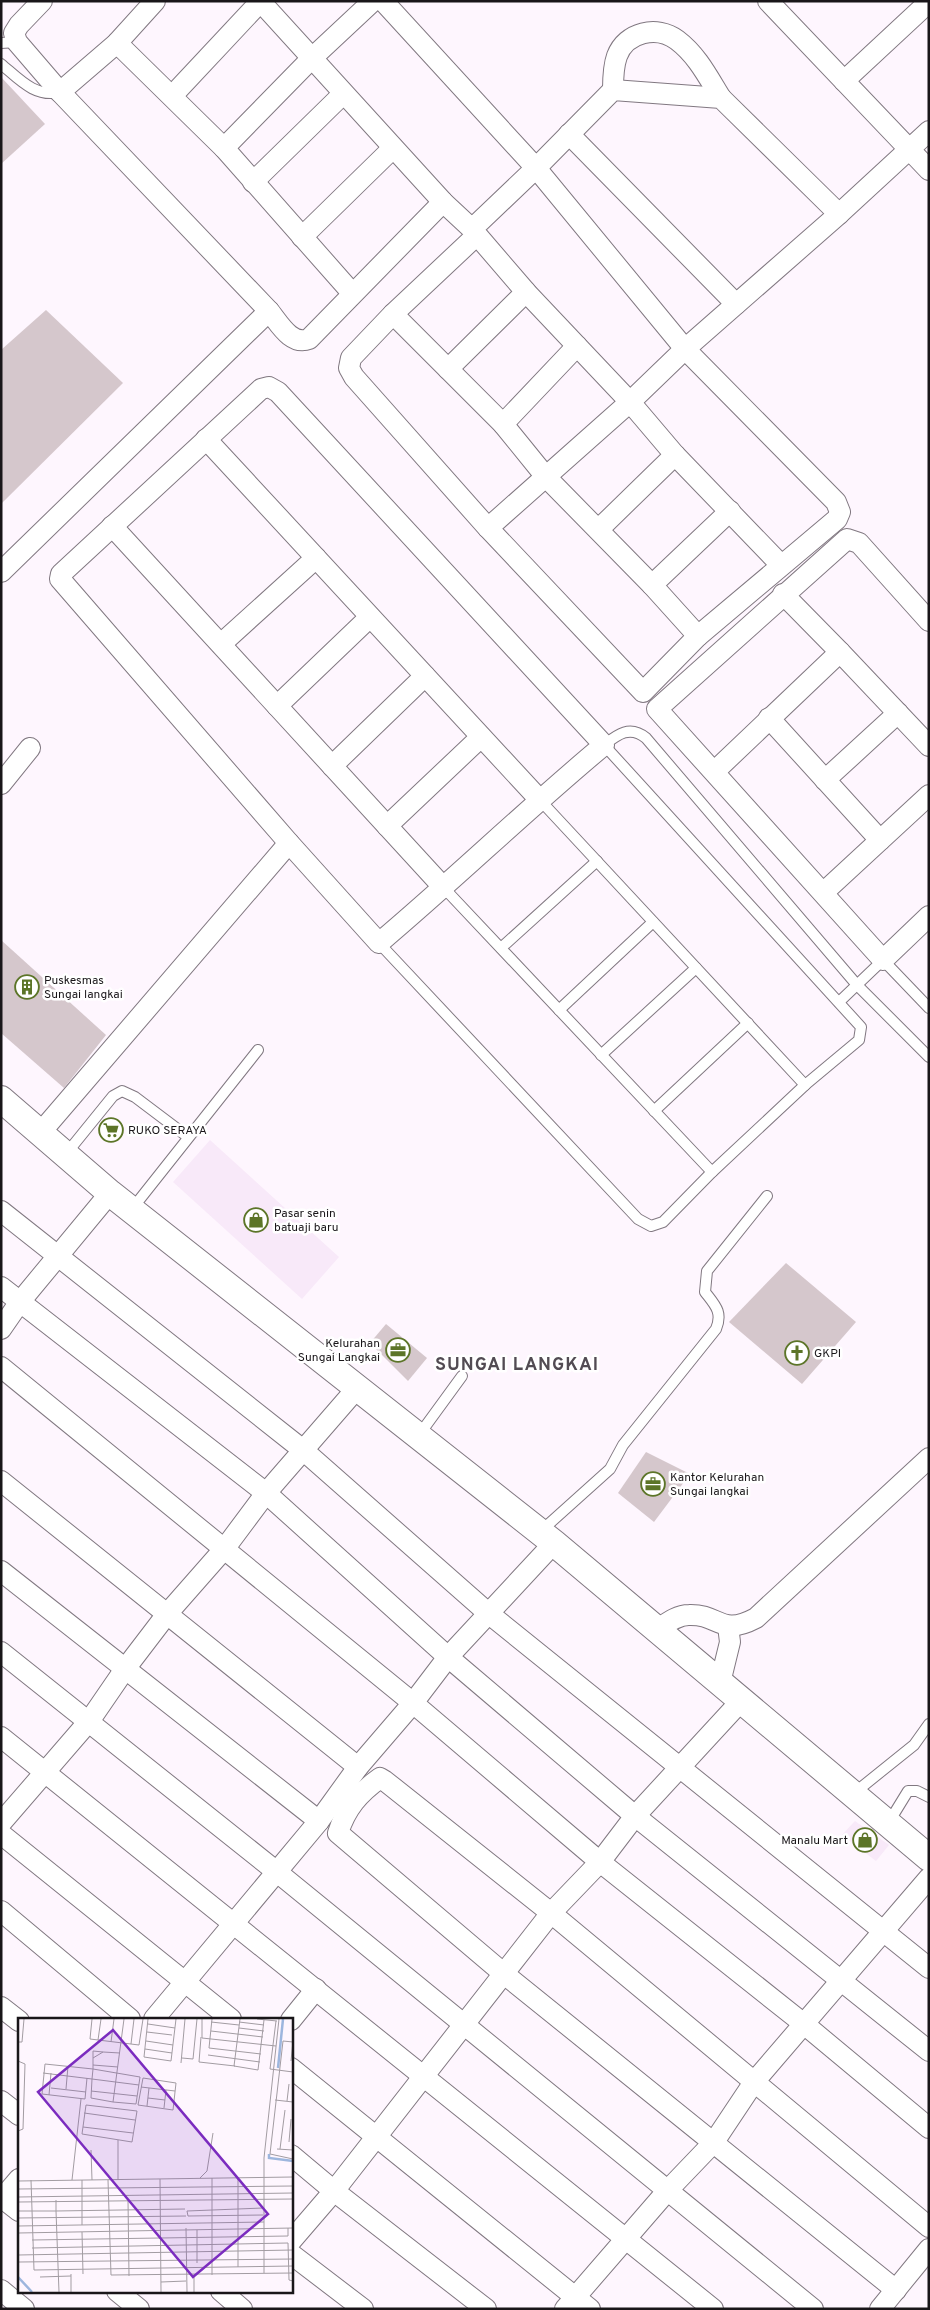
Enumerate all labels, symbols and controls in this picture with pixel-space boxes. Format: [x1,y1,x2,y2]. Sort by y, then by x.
place label: Puskesmas Sungai langkai [44,973,123,1003]
building icon: Puskesmas Sungai langkai [14,974,40,1000]
supermarket icon: RUKO SERAYA [98,1117,124,1143]
place label: RUKO SERAYA [128,1123,207,1139]
place label: Pasar senin batuaji baru [274,1206,338,1236]
shop icon: Pasar senin batuaji baru [243,1207,269,1233]
place label: Kelurahan Sungai Langkai [298,1336,380,1366]
office icon: Kelurahan Sungai Langkai [385,1337,411,1363]
church icon: GKPI [784,1340,810,1366]
place label: GKPI [814,1346,841,1362]
district label: SUNGAI LANGKAI [435,1354,599,1377]
place label: Kantor Kelurahan Sungai langkai [670,1470,764,1500]
office icon: Kantor Kelurahan Sungai langkai [640,1471,666,1497]
shop icon: Manalu Mart [852,1827,878,1853]
place label: Manalu Mart [781,1833,848,1849]
inset map [18,2018,292,2292]

